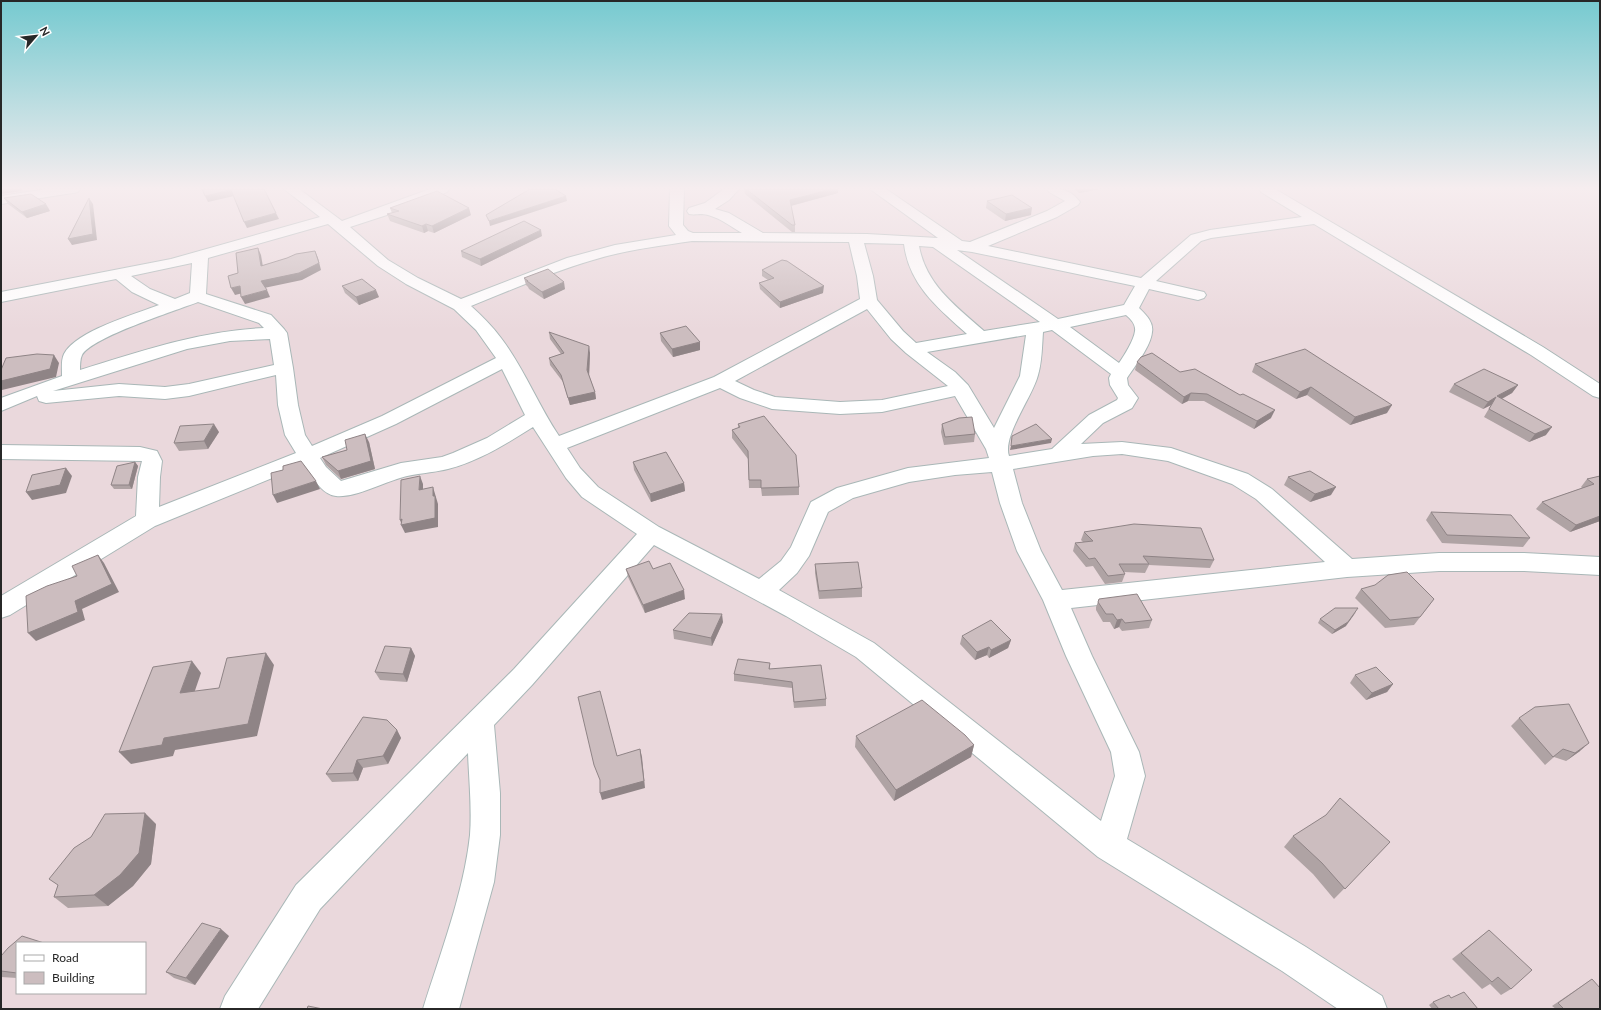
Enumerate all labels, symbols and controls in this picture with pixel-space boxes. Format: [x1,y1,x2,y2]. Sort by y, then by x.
north arrow [16,16,56,56]
text: N [38,24,53,38]
legend [16,942,146,994]
text: Road [52,950,79,965]
text: Building [52,970,95,985]

